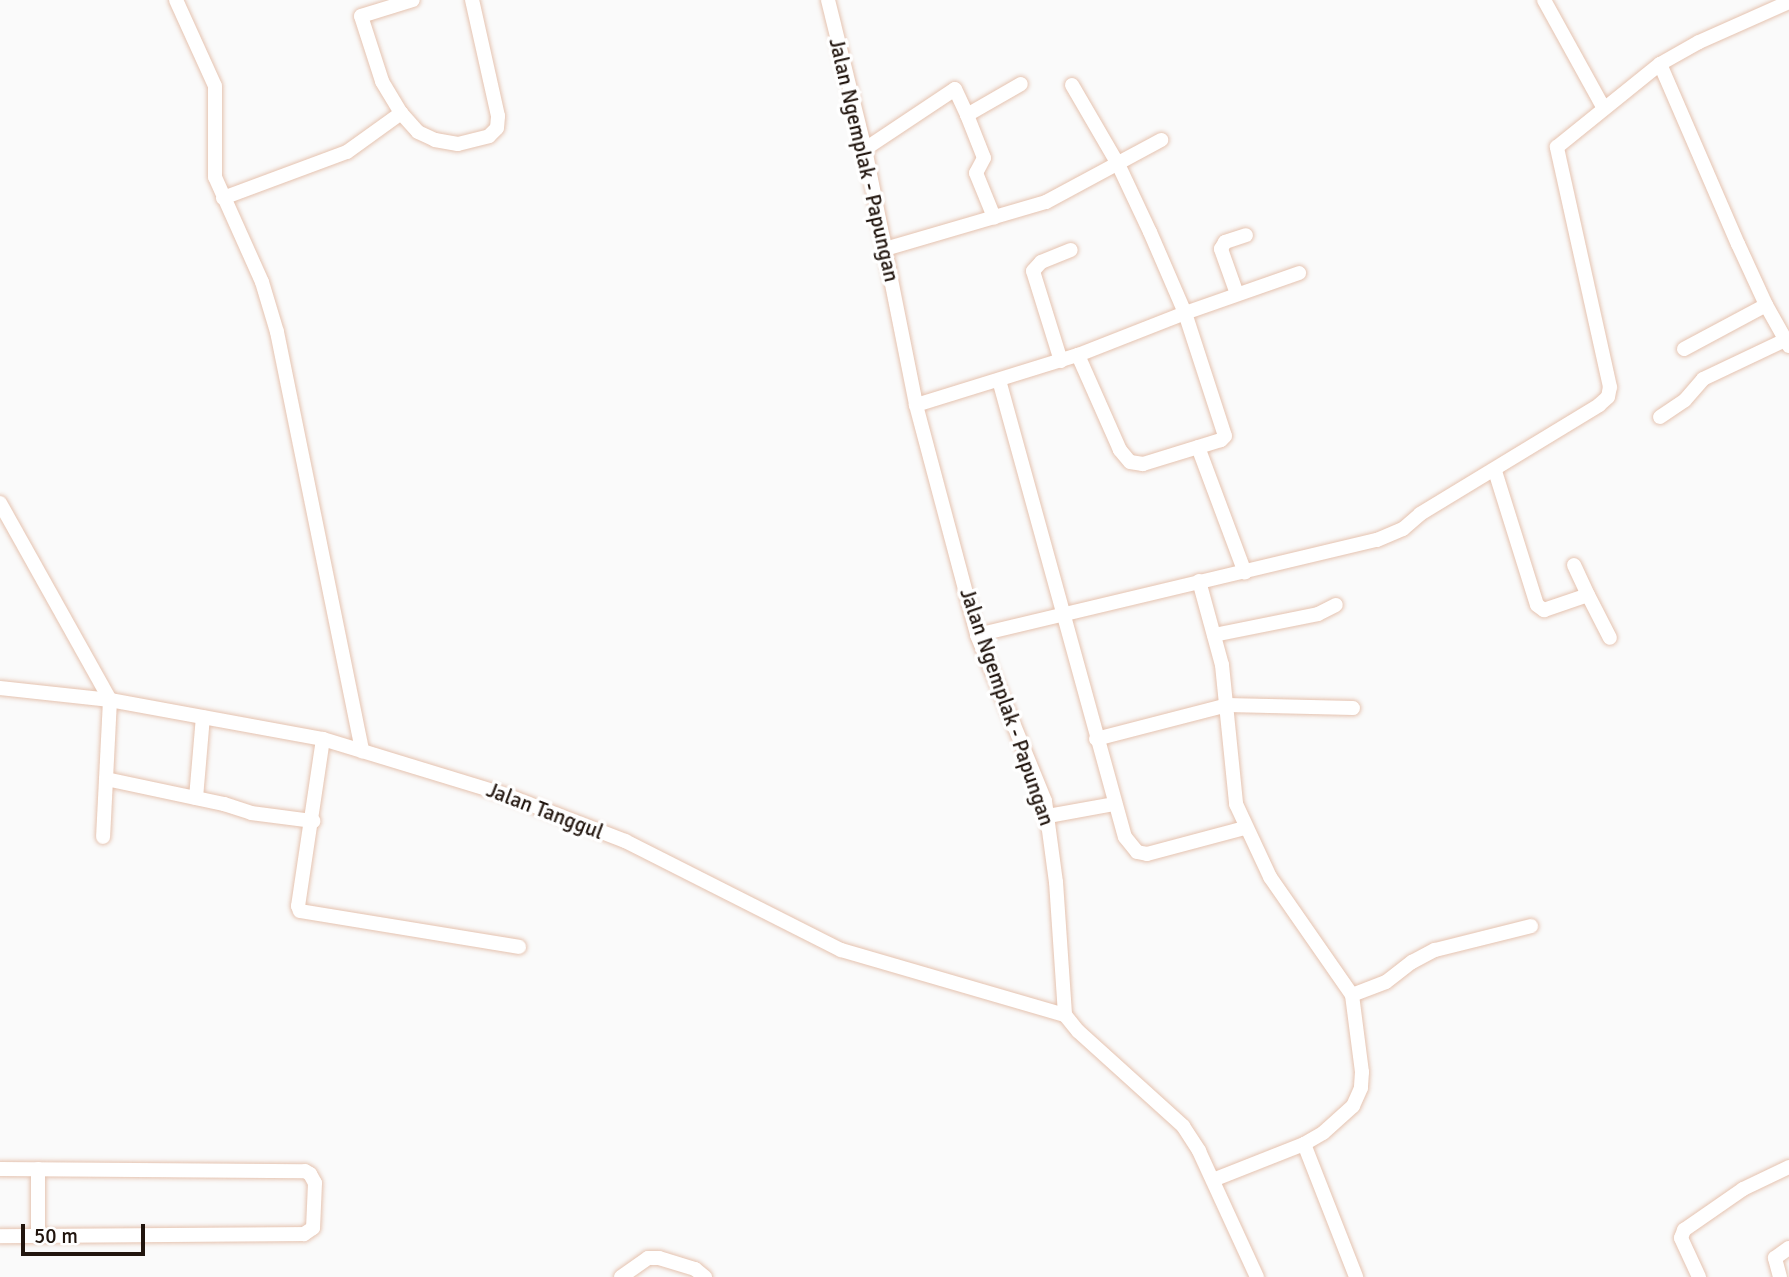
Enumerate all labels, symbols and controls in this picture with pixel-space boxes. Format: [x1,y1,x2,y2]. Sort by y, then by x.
street label: Jalan Ngemplak - Papungan [824,36,904,284]
street label: Jalan Ngemplak - Papungan [954,585,1060,829]
street label: Jalan Tanggul [483,777,607,845]
scale bar [24,1210,149,1254]
text: 50 m [34,1223,78,1249]

